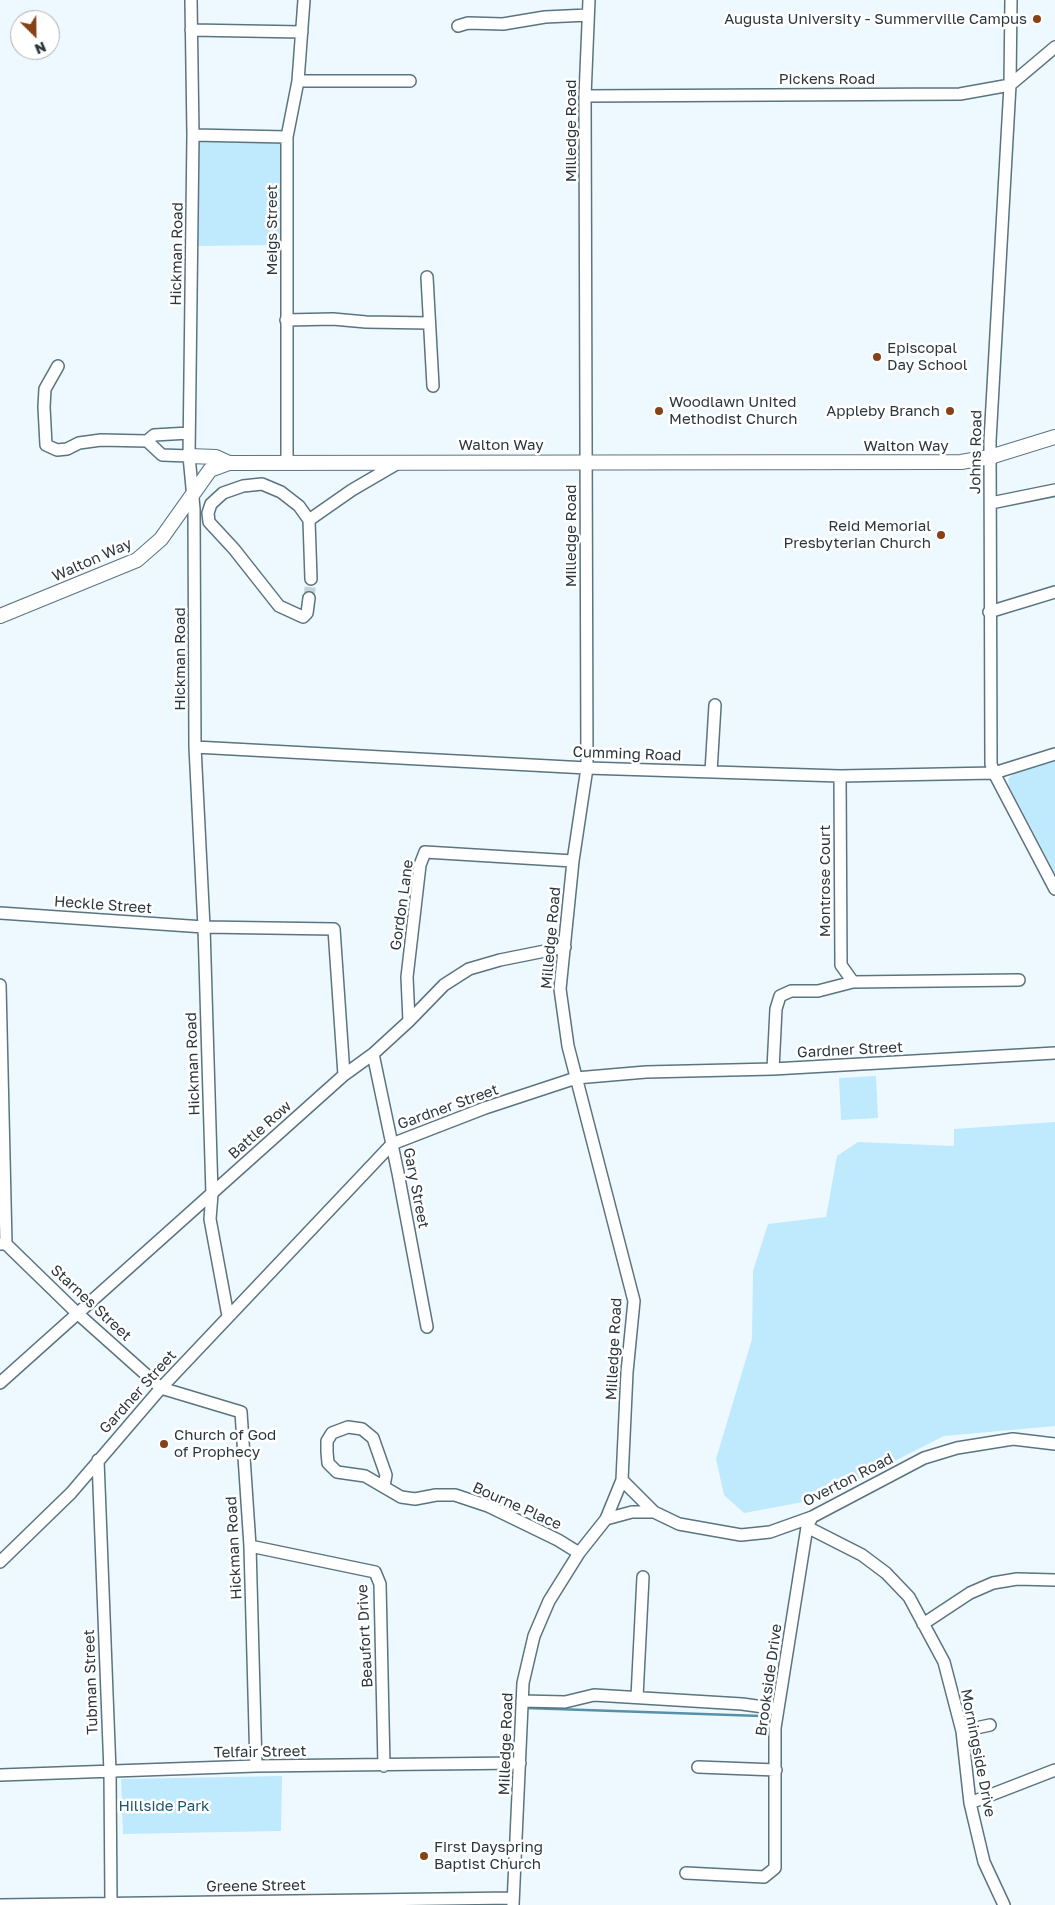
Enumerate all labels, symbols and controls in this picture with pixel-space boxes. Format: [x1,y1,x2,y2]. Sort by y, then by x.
north arrow [10,10,60,60]
place label: Augusta University - Summerville Campus [724,10,1027,28]
marker: Augusta University - Summerville Campus [1031,13,1043,25]
text: N [32,38,49,58]
street label: Pickens Road [779,70,875,88]
street label: Milledge Road [562,80,580,182]
street label: Meigs Street [263,185,281,275]
street label: Hickman Road [167,202,187,306]
place label: Episcopal Day School [887,339,968,374]
marker: Episcopal Day School [871,351,883,363]
place label: Woodlawn United Methodist Church [669,393,797,428]
place label: Appleby Branch [826,402,940,420]
marker: Woodlawn United Methodist Church [653,405,665,417]
marker: Appleby Branch [944,405,956,417]
street label: Johns Road [966,410,986,494]
street label: Walton Way [458,436,544,454]
street label: Walton Way [863,437,949,455]
street label: Milledge Road [562,485,580,587]
place label: Reid Memorial Presbyterian Church [783,517,931,552]
marker: Reid Memorial Presbyterian Church [935,529,947,541]
street label: Walton Way [49,534,135,586]
street label: Hickman Road [171,607,189,711]
street label: Cumming Road [572,743,682,765]
street label: Montrose Court [816,825,834,937]
street label: Gordon Lane [387,858,417,952]
street label: Milledge Road [538,886,564,990]
street label: Heckle Street [53,893,153,917]
street label: Hickman Road [182,1012,204,1116]
street label: Gardner Street [797,1038,903,1062]
street label: Gardner Street [395,1080,501,1134]
street label: Battle Row [225,1097,295,1163]
street label: Gary Street [399,1146,433,1230]
street label: Starnes Street [47,1261,135,1345]
street label: Milledge Road [602,1297,626,1401]
street label: Gardner Street [96,1347,180,1437]
place label: Church of God of Prophecy [174,1426,276,1461]
marker: Church of God of Prophecy [158,1438,170,1450]
street label: Overton Road [800,1450,896,1510]
street label: Bourne Place [470,1478,564,1534]
street label: Hickman Road [222,1496,246,1600]
street label: Beaufort Drive [353,1584,377,1688]
street label: Brookside Drive [752,1623,786,1737]
street label: Tubman Street [80,1629,102,1735]
street label: Morningside Drive [957,1687,999,1819]
street label: Milledge Road [495,1692,517,1796]
street label: Telfair Street [213,1742,307,1762]
park label: Hillside Park [118,1797,210,1815]
place label: First Dayspring Baptist Church [434,1838,543,1873]
marker: First Dayspring Baptist Church [418,1850,430,1862]
street label: Greene Street [206,1876,306,1896]

